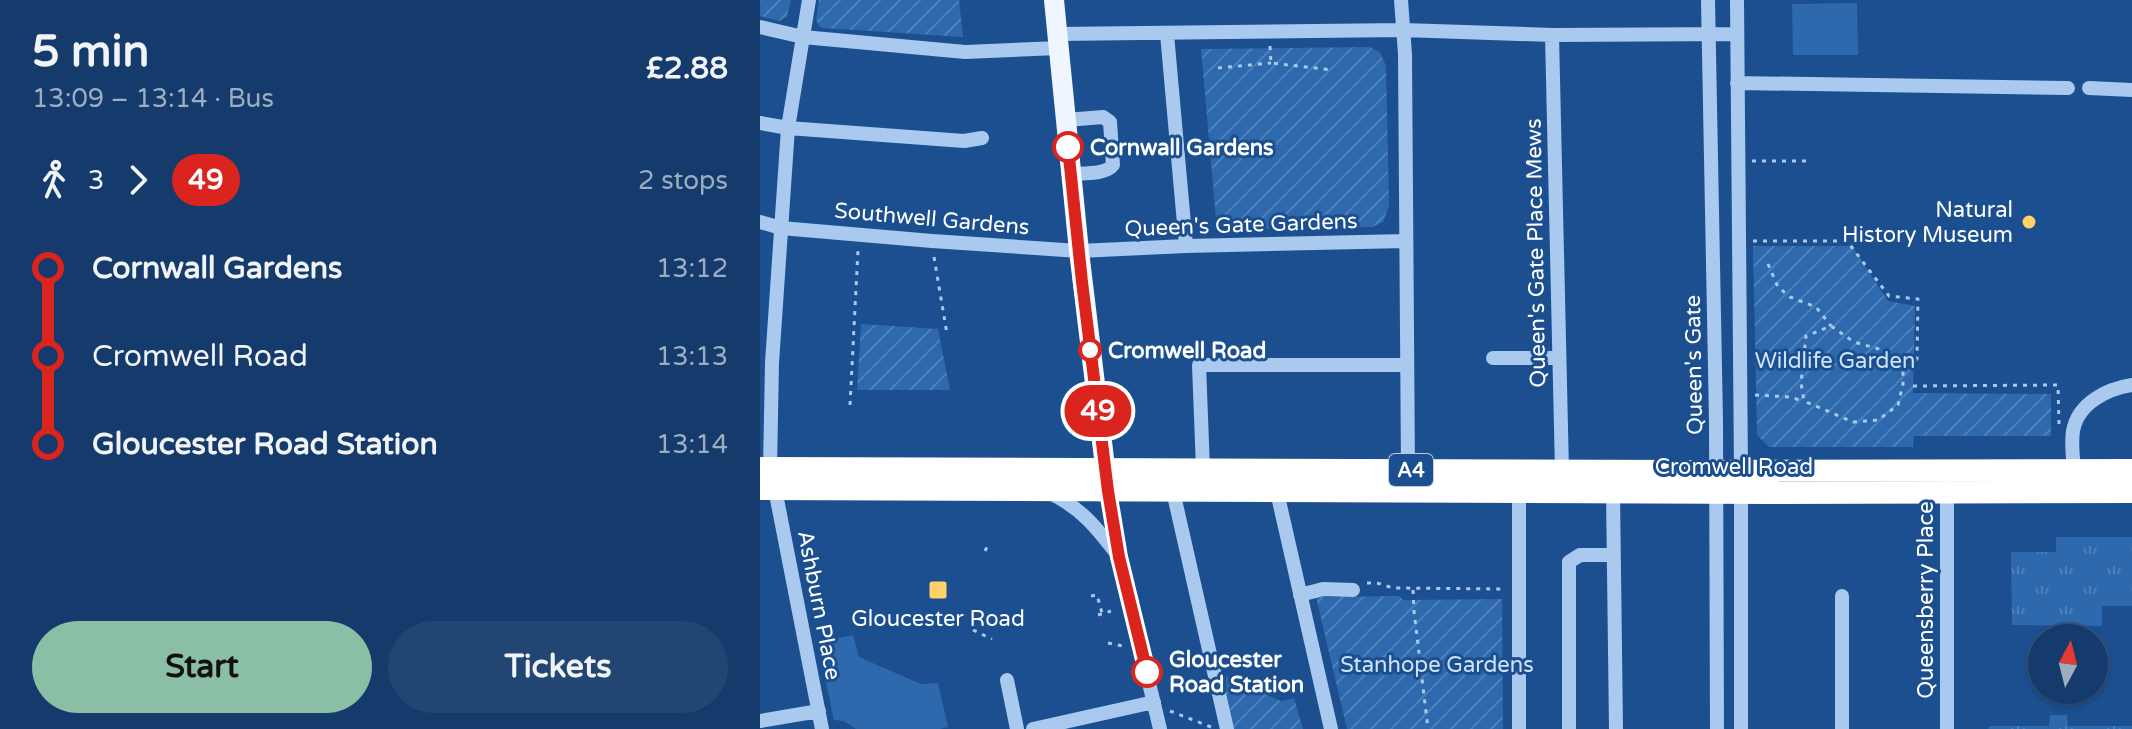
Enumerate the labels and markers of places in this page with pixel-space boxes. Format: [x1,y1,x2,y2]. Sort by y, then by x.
marker: Cornwall Gardens [1053,132,1083,162]
place label: Cornwall Gardens [1090,135,1274,161]
place label: Natural History Museum [1842,197,2013,248]
marker: Natural History Museum [2020,213,2038,231]
place label: Cromwell Road [1108,338,1266,364]
marker: Cromwell Road [1079,339,1101,361]
marker: Gloucester Road [927,579,949,601]
place label: Gloucester Road [851,606,1025,632]
place label: Gloucester Road Station [1169,647,1304,698]
marker: Gloucester Road Station [1132,657,1162,687]

